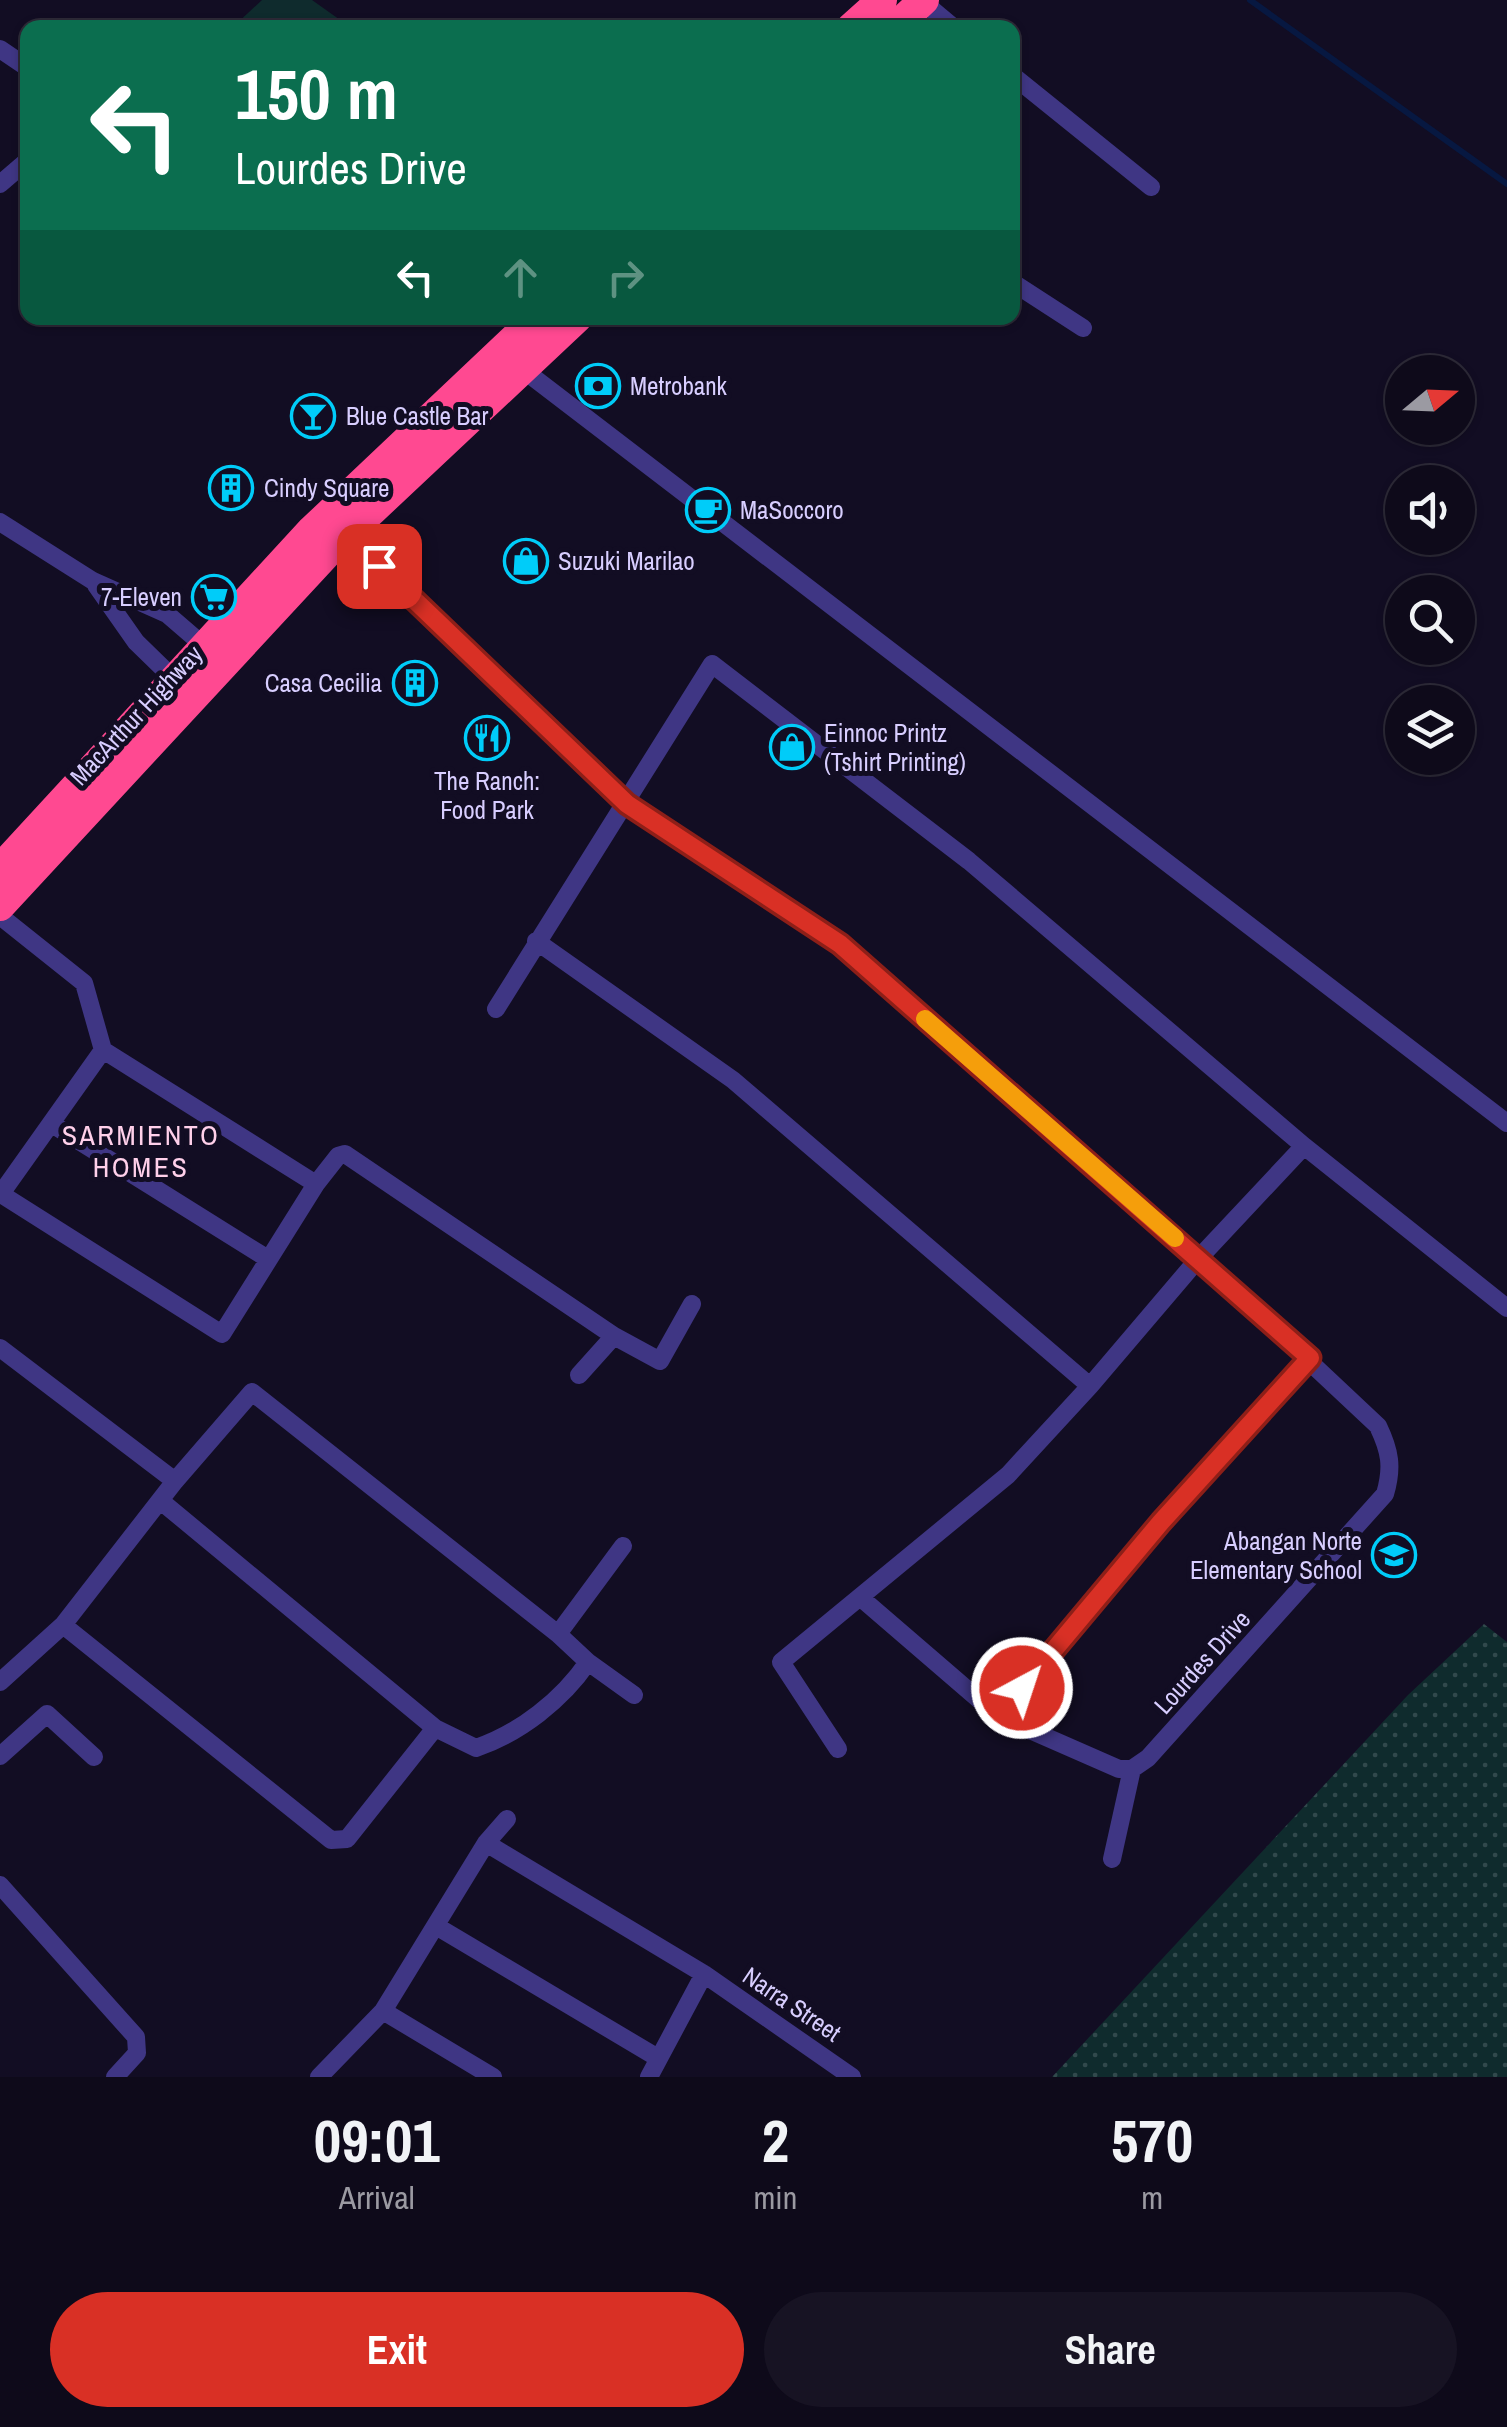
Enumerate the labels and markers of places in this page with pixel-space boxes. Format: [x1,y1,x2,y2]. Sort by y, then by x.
bank icon: Metrobank [575,363,621,409]
place label: Metrobank [630,369,728,403]
bar icon: Blue Castle Bar [290,393,336,439]
place label: Blue Castle Bar [346,399,489,433]
building icon: Cindy Square [208,465,254,511]
place label: Cindy Square [264,471,389,505]
cafe icon: MaSoccoro [685,487,731,533]
place label: MaSoccoro [740,493,844,527]
pin [337,524,422,609]
shop icon: Suzuki Marilao [503,538,549,584]
place label: Suzuki Marilao [558,544,695,578]
supermarket icon: 7-Eleven [191,574,237,620]
place label: 7-Eleven [101,580,182,614]
building icon: Casa Cecilia [392,660,438,706]
place label: Casa Cecilia [265,666,383,700]
restaurant icon: The Ranch: Food Park [464,715,510,761]
place label: Einnoc Printz (Tshirt Printing) [824,716,966,779]
shop icon: Einnoc Printz (Tshirt Printing) [769,724,815,770]
place label: The Ranch: Food Park [434,764,540,827]
place label: Abangan Norte Elementary School [1190,1524,1362,1587]
school or university icon: Abangan Norte Elementary School [1371,1532,1417,1578]

